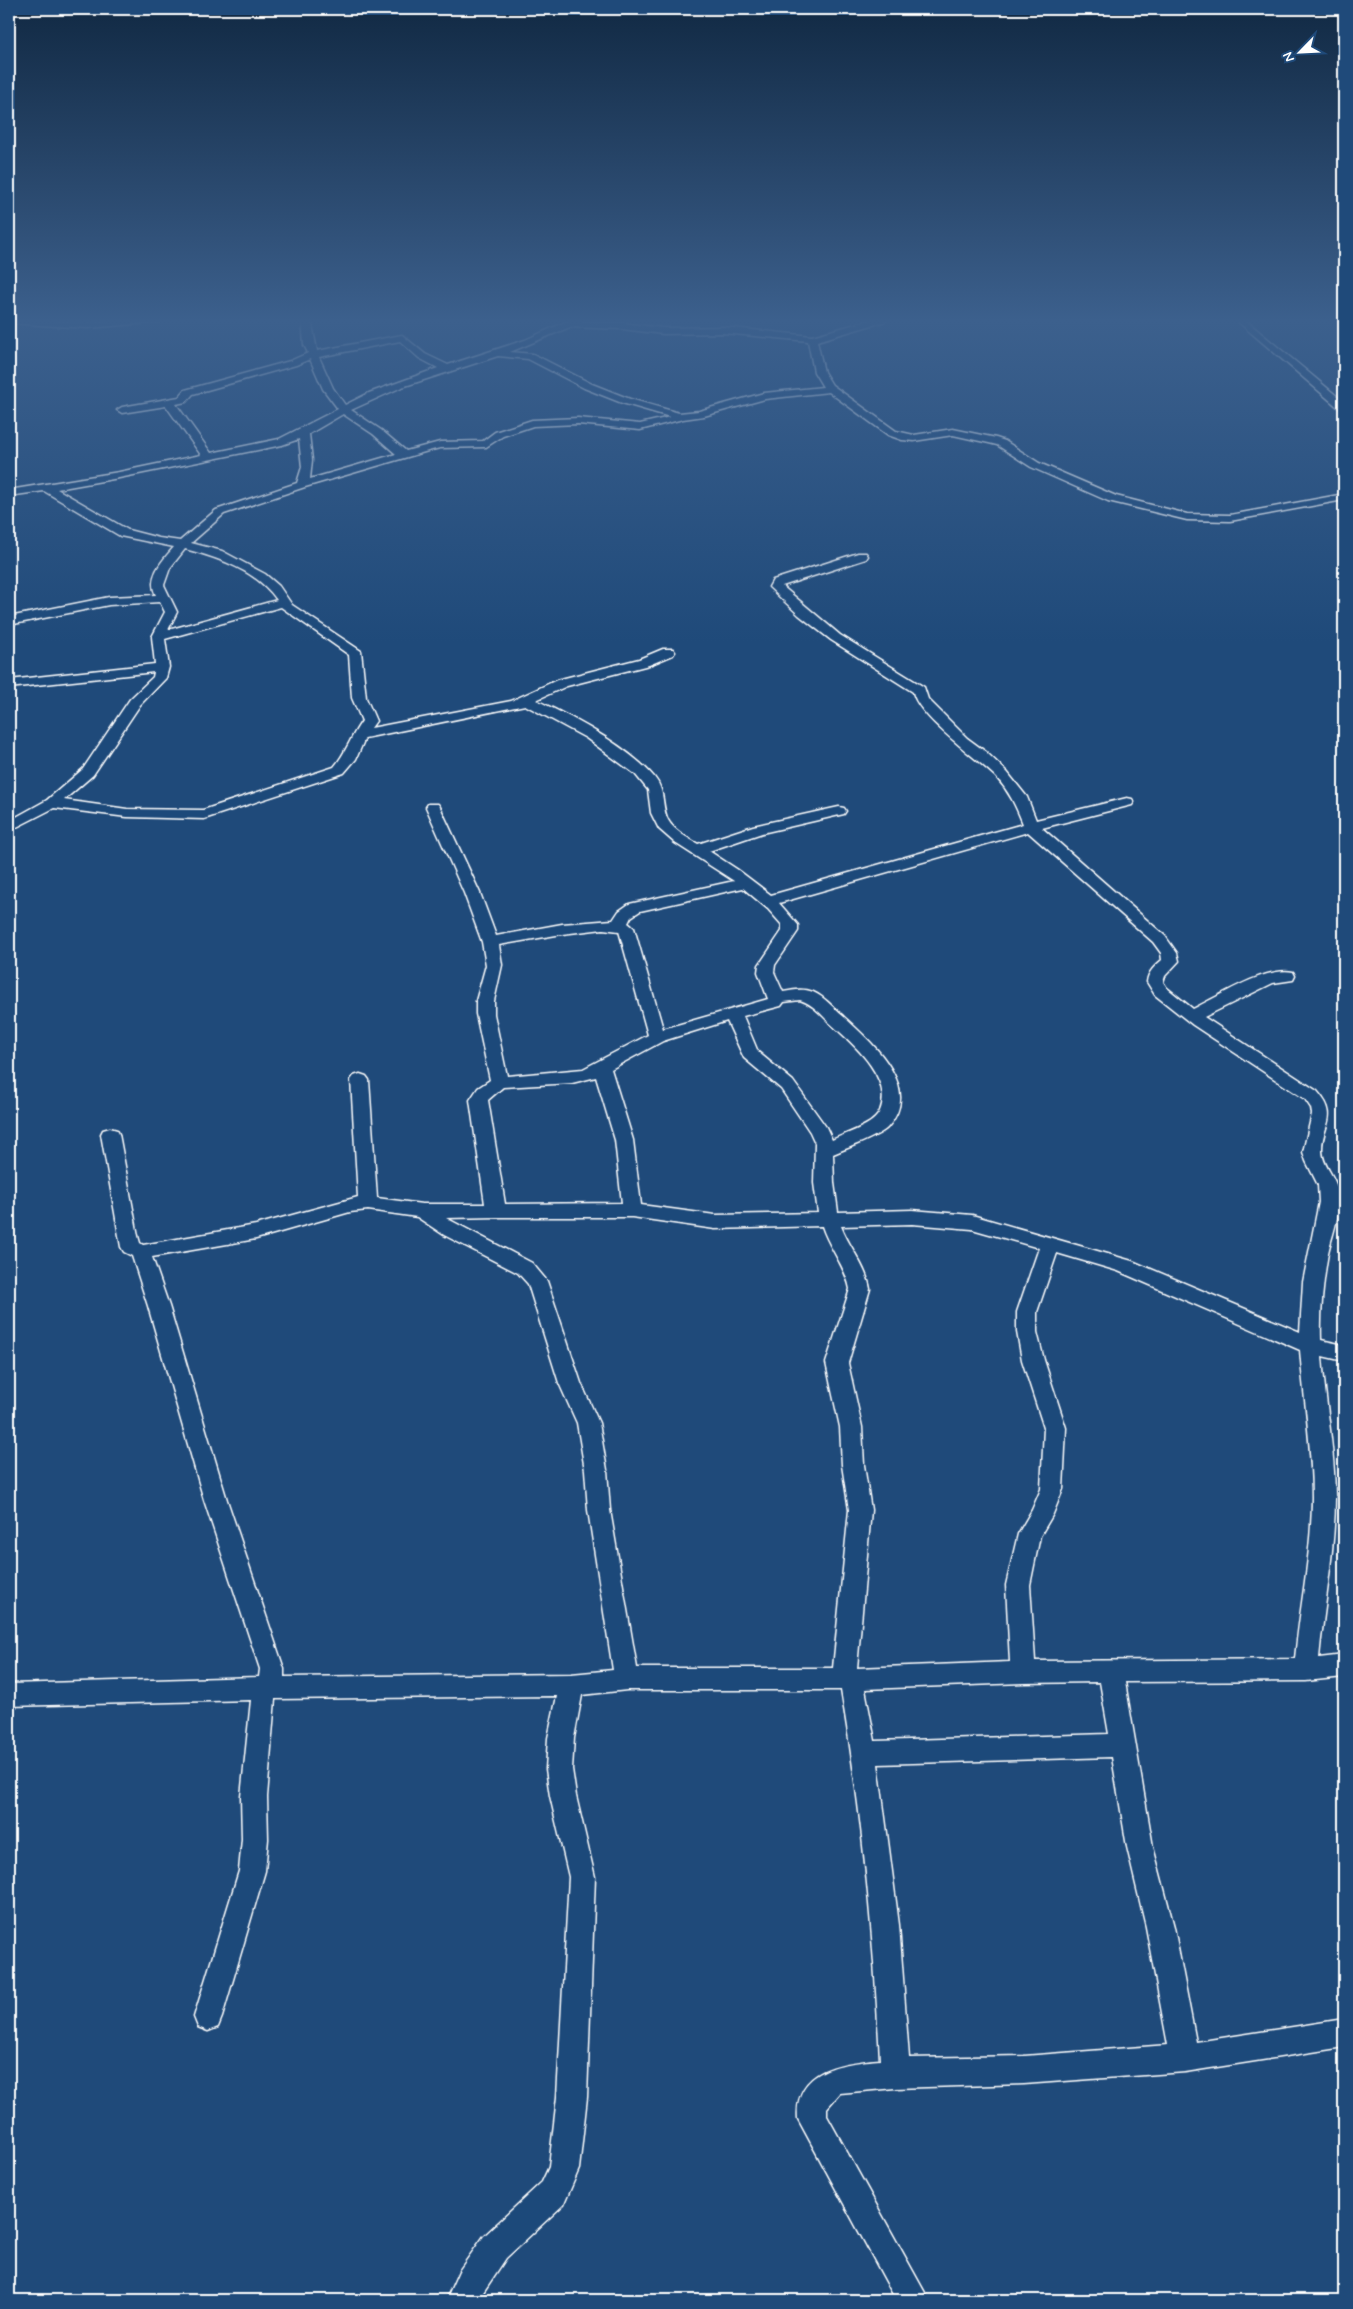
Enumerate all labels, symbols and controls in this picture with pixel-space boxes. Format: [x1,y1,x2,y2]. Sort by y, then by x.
north arrow [1276,28,1326,78]
text: N [1279,49,1299,65]

